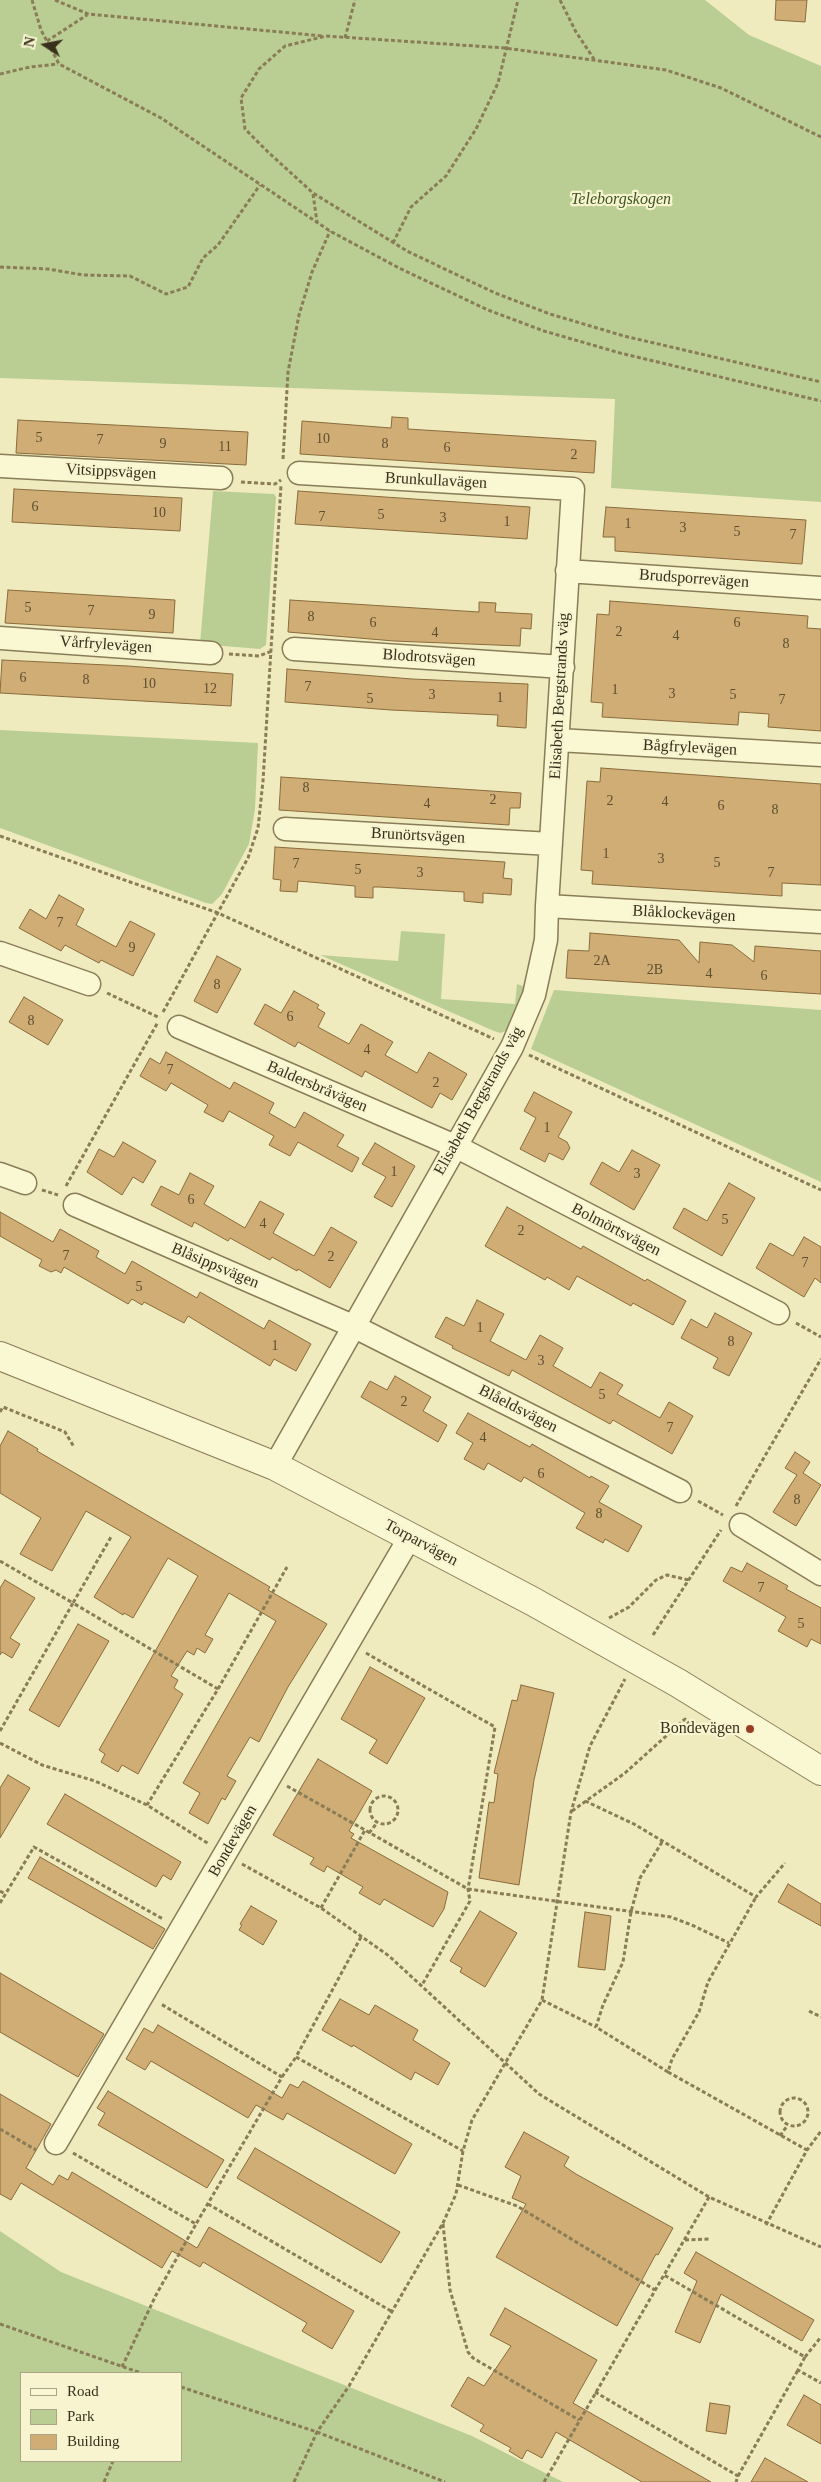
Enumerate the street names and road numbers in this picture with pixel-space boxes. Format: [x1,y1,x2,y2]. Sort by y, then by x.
street label: Vitsippsvägen [65,460,157,484]
street label: Brunkullavägen [384,469,488,493]
street label: Brudsporrevägen [638,566,750,592]
street label: Elisabeth Bergstrands väg [546,612,574,780]
street label: Vårfrylevägen [59,632,153,658]
street label: Blodrotsvägen [382,645,476,671]
street label: Bågfrylevägen [642,736,738,760]
street label: Brunörtsvägen [370,824,466,848]
street label: Blåklockevägen [632,902,736,926]
street label: Elisabeth Bergstrands väg [430,1023,528,1179]
street label: Baldersbråvägen [264,1057,370,1117]
street label: Bolmörtsvägen [568,1199,664,1261]
street label: Blåsippsvägen [168,1239,262,1293]
street label: Blåeldsvägen [475,1381,561,1437]
street label: Torparvägen [381,1516,461,1570]
street label: Bondevägen [205,1802,261,1880]

